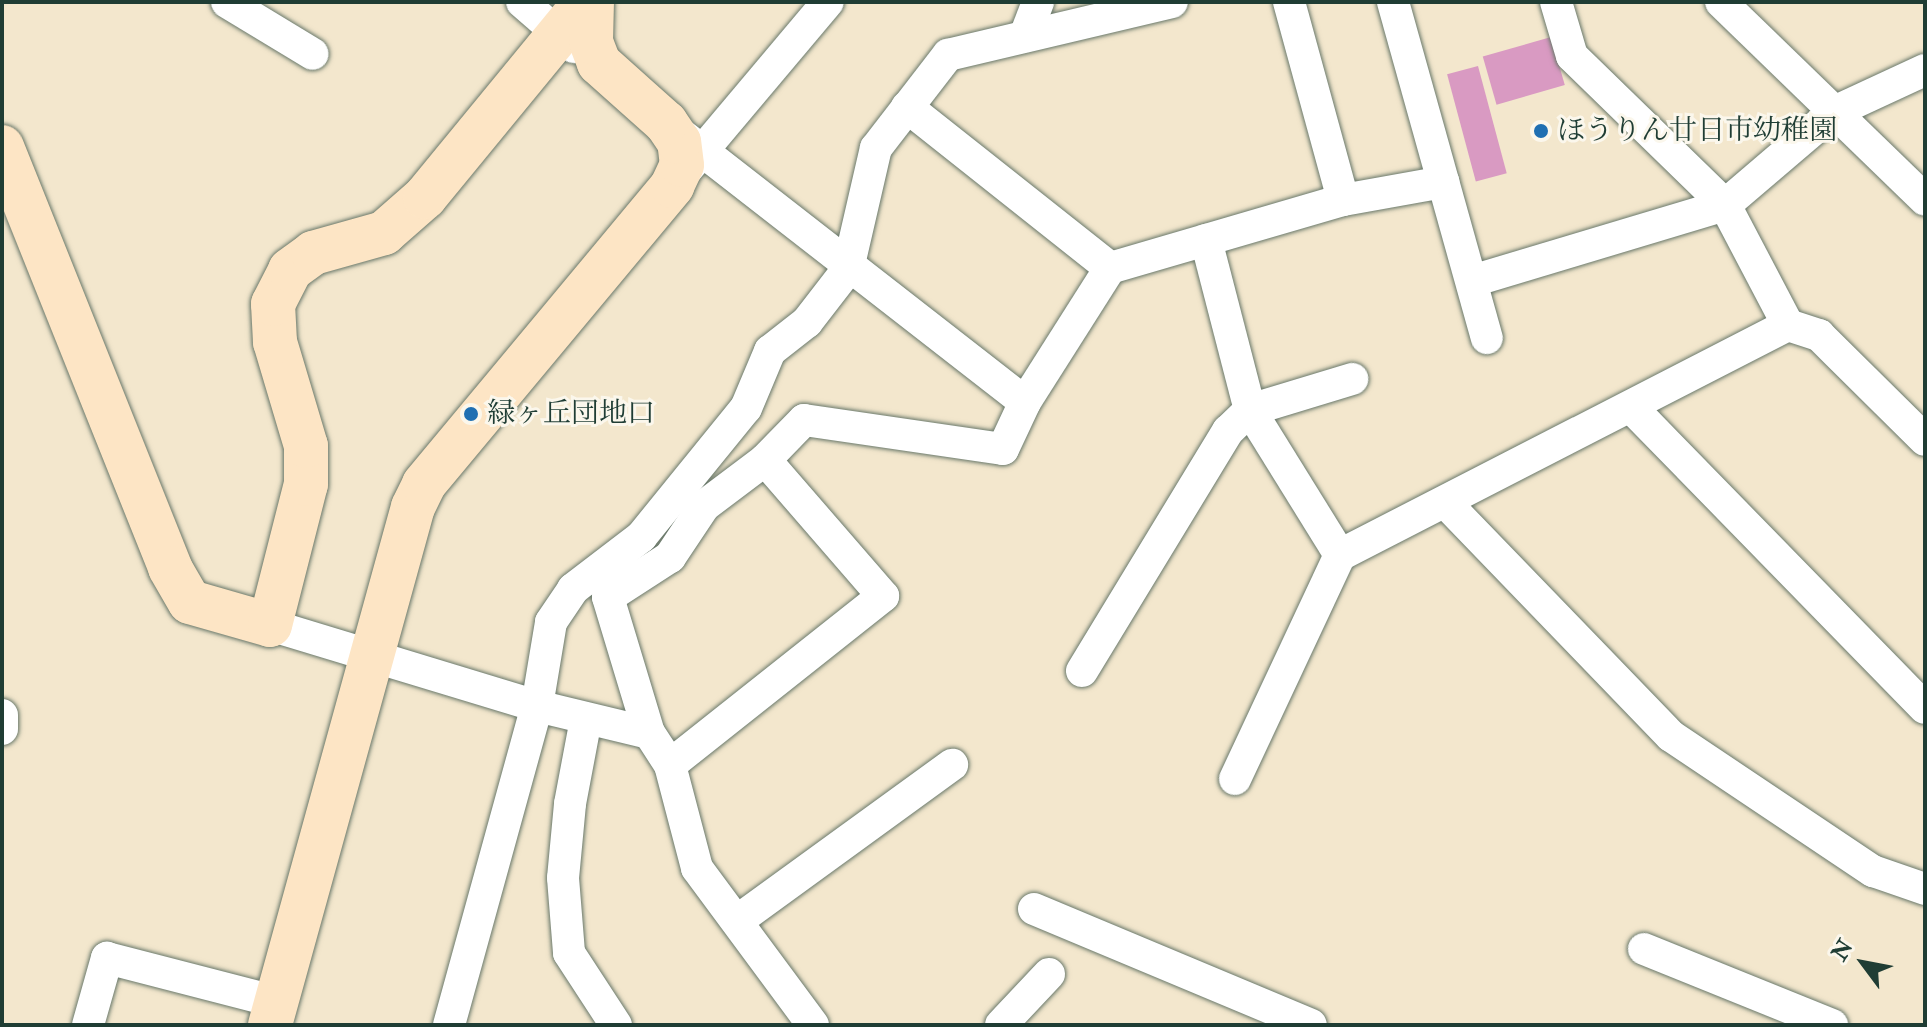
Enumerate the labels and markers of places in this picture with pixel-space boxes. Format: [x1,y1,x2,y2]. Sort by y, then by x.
place label: ほうりん廿日市幼稚園 [1557,114,1837,148]
marker: ほうりん廿日市幼稚園 [1532,122,1550,140]
place label: 緑ヶ丘団地口 [487,397,655,431]
marker: 緑ヶ丘団地口 [462,405,480,423]

